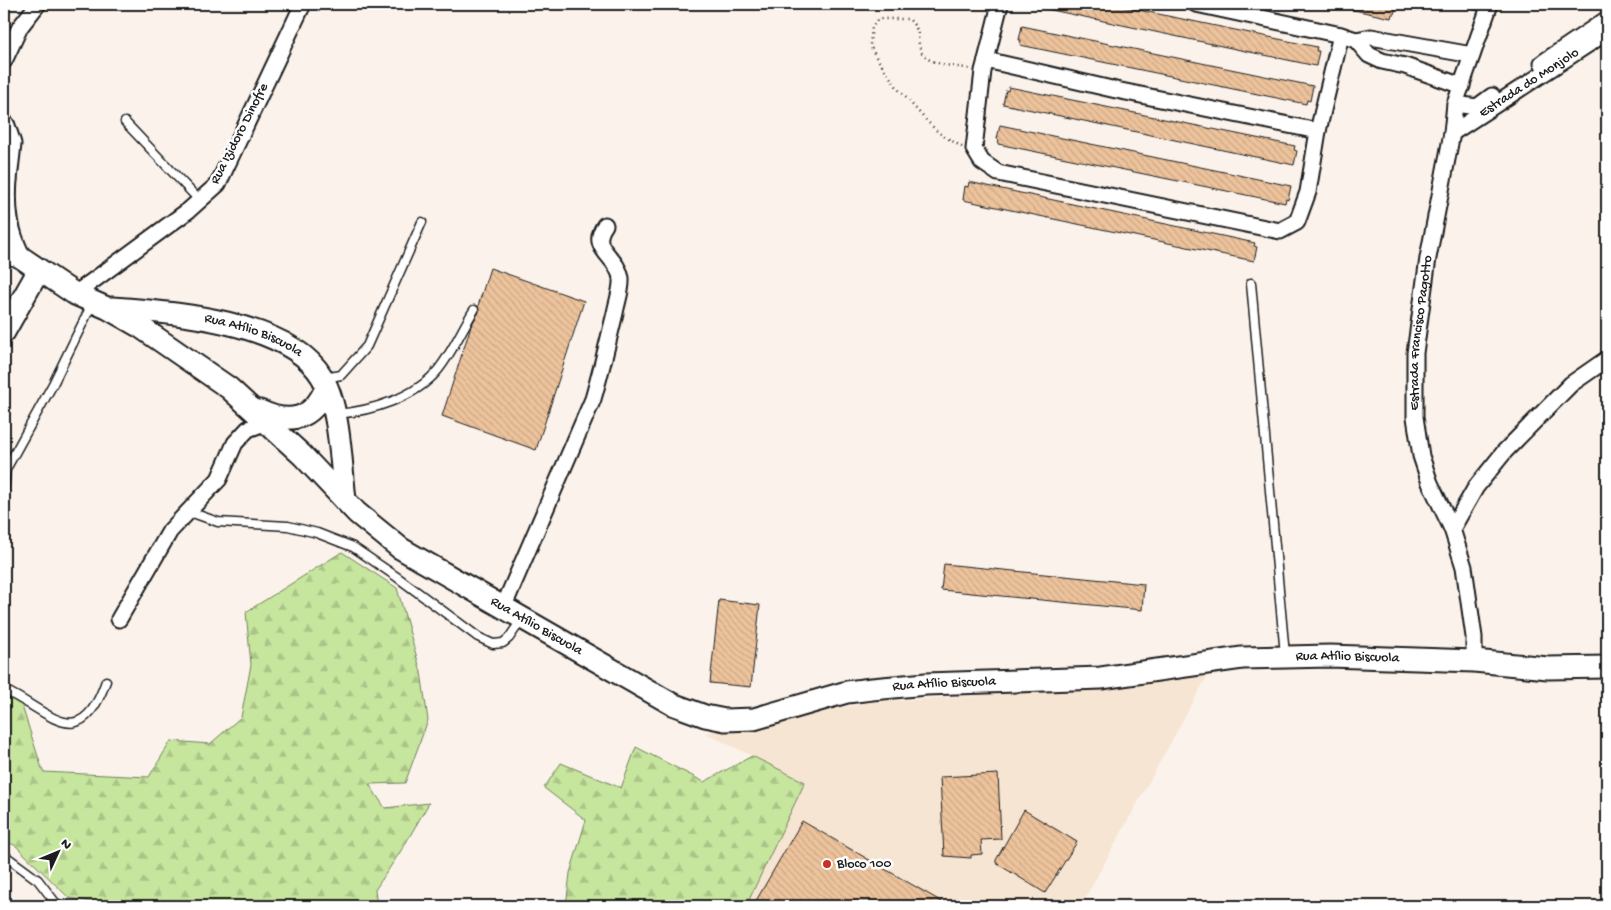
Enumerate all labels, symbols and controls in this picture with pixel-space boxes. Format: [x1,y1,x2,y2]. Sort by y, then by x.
street label: Estrada do Monjolo [1476,44,1582,122]
street label: Rua Izidoro Dinofre [207,80,273,187]
street label: Estrada Francisco Pagotto [1407,254,1437,411]
street label: Rua Atílio Biscuola [203,310,307,362]
street label: Rua Atílio Biscuola [487,593,587,660]
street label: Rua Atílio Biscuola [1296,647,1401,667]
street label: Rua Atílio Biscuola [892,673,997,696]
north arrow [32,828,82,878]
text: N [56,836,75,854]
place label: Bloco 100 [836,856,891,873]
marker: Bloco 100 [821,858,833,870]

